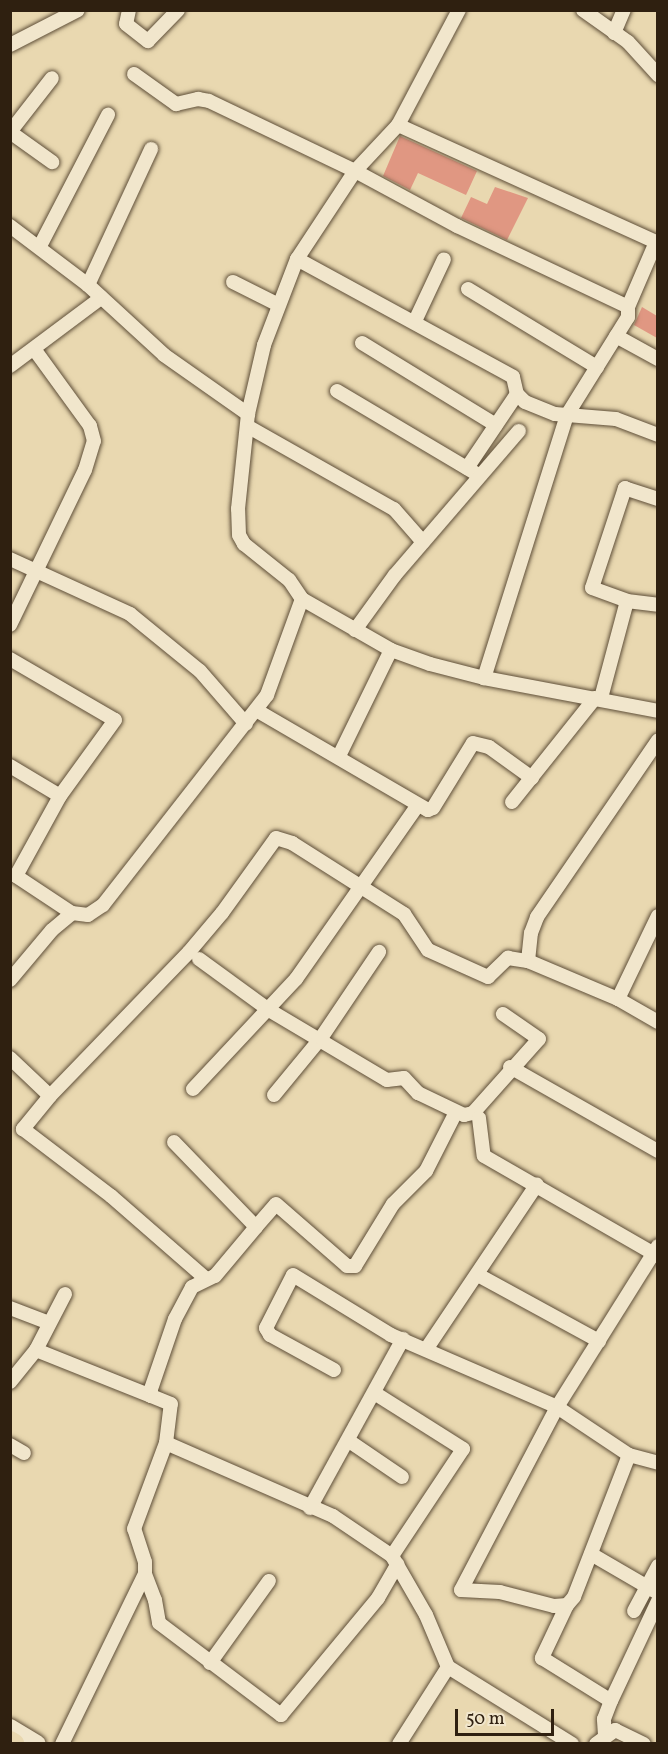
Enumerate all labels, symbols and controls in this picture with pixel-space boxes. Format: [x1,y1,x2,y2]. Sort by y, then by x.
scale bar [458,1697,557,1735]
text: 50 m [466,1707,505,1732]

